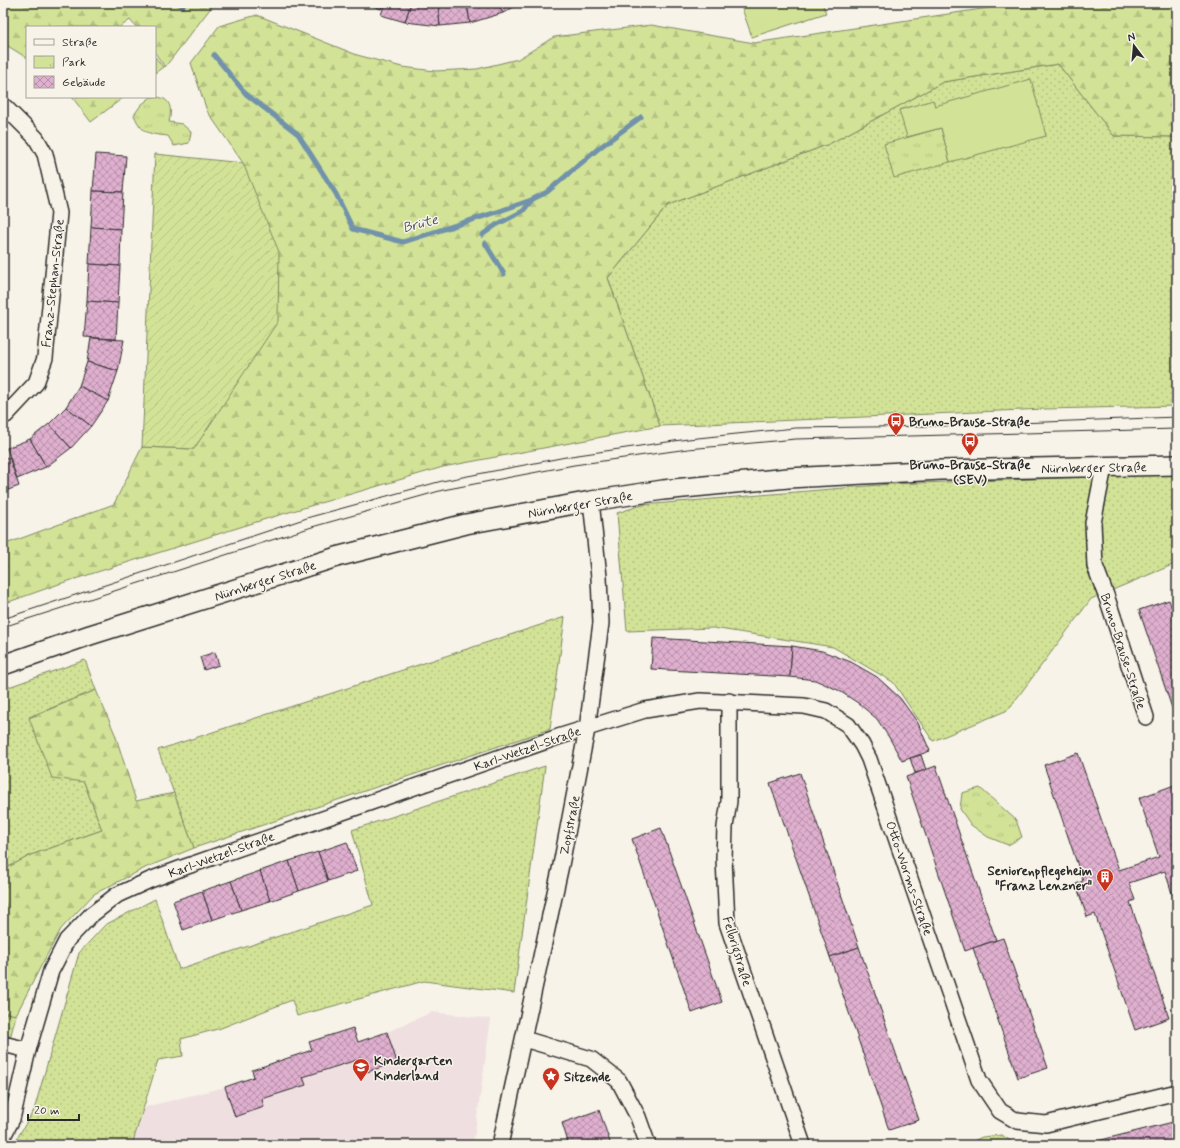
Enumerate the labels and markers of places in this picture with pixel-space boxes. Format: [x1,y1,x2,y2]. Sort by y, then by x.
bus stop icon: Bruno-Brause-Straße [886,411,906,436]
place label: Bruno-Brause-Straße [909,414,1031,431]
bus stop icon: Bruno-Brause-Straße (SEV) [960,431,980,456]
place label: Bruno-Brause-Straße (SEV) [909,457,1031,489]
place label: Seniorenpflegeheim "Franz Lenzner" [987,863,1092,895]
building icon: Seniorenpflegeheim "Franz Lenzner" [1095,867,1115,892]
place label: Kindergarten Kinderland [374,1053,453,1085]
school or university icon: Kindergarten Kinderland [351,1057,371,1082]
place icon: Sitzende [541,1066,561,1091]
place label: Sitzende [564,1069,611,1086]

